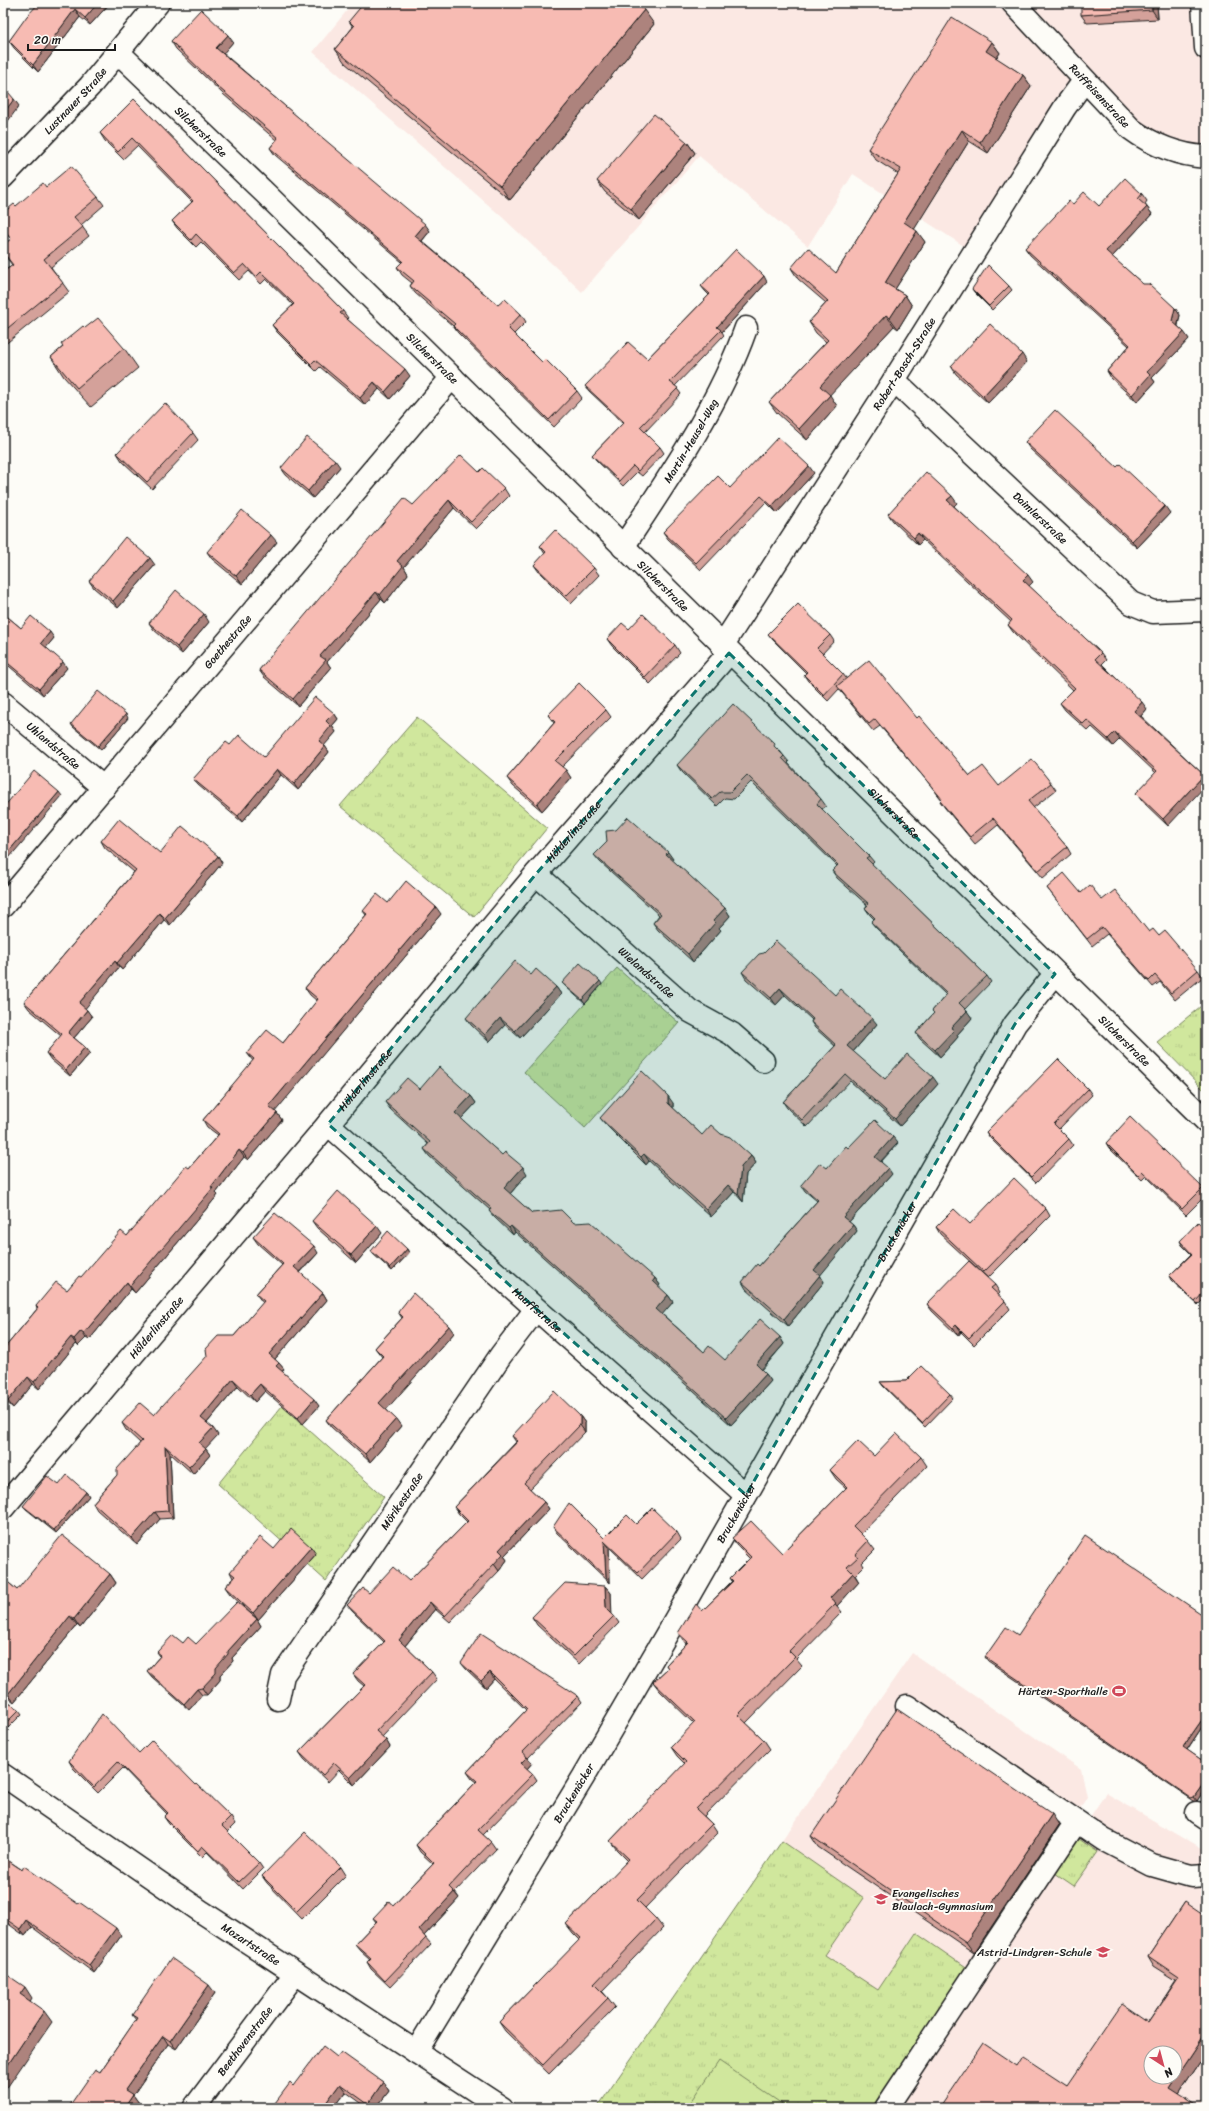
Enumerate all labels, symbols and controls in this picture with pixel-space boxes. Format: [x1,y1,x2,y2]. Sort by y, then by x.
scale bar [28,26,115,52]
text: 20 m [34,29,61,51]
street label: Raiffeisenstraße [1065,59,1135,133]
street label: Lustnauer Straße [39,62,112,139]
street label: Silcherstraße [170,101,232,162]
street label: Robert-Bosch-Straße [867,313,941,414]
street label: Silcherstraße [402,328,463,389]
street label: Martin-Heusel-Weg [658,395,723,487]
street label: Daimlerstraße [1008,487,1073,549]
street label: Silcherstraße [633,555,694,616]
street label: Goethestraße [199,610,257,673]
street label: Uhlandstraße [22,717,85,774]
street label: Silcherstraße [863,783,925,844]
street label: Hölderlinstraße [541,796,606,867]
street label: Wielandstraße [614,942,680,1003]
street label: Silcherstraße [1094,1010,1156,1071]
street label: Hölderlinstraße [333,1043,397,1115]
street label: Bruckenäcker [872,1196,922,1265]
street label: Hauffstraße [508,1282,567,1338]
street label: Hölderlinstraße [124,1291,189,1363]
street label: Mörikestraße [375,1468,428,1534]
street label: Bruckenäcker [711,1478,762,1547]
place label: Härten-Sporthalle [1018,1682,1108,1701]
sports icon: Härten-Sporthalle [1111,1683,1127,1699]
street label: Bruckenäcker [548,1758,600,1827]
place label: Evangelisches Blaulach-Gymnasium [892,1884,993,1916]
school or university icon: Evangelisches Blaulach-Gymnasium [873,1891,889,1907]
street label: Mozartstraße [217,1918,285,1971]
place label: Astrid-Lindgren-Schule [976,1943,1092,1962]
school or university icon: Astrid-Lindgren-Schule [1095,1944,1111,1960]
street label: Beethovenstraße [212,2001,278,2080]
north arrow [1143,2045,1183,2085]
text: N [1160,2062,1178,2083]

